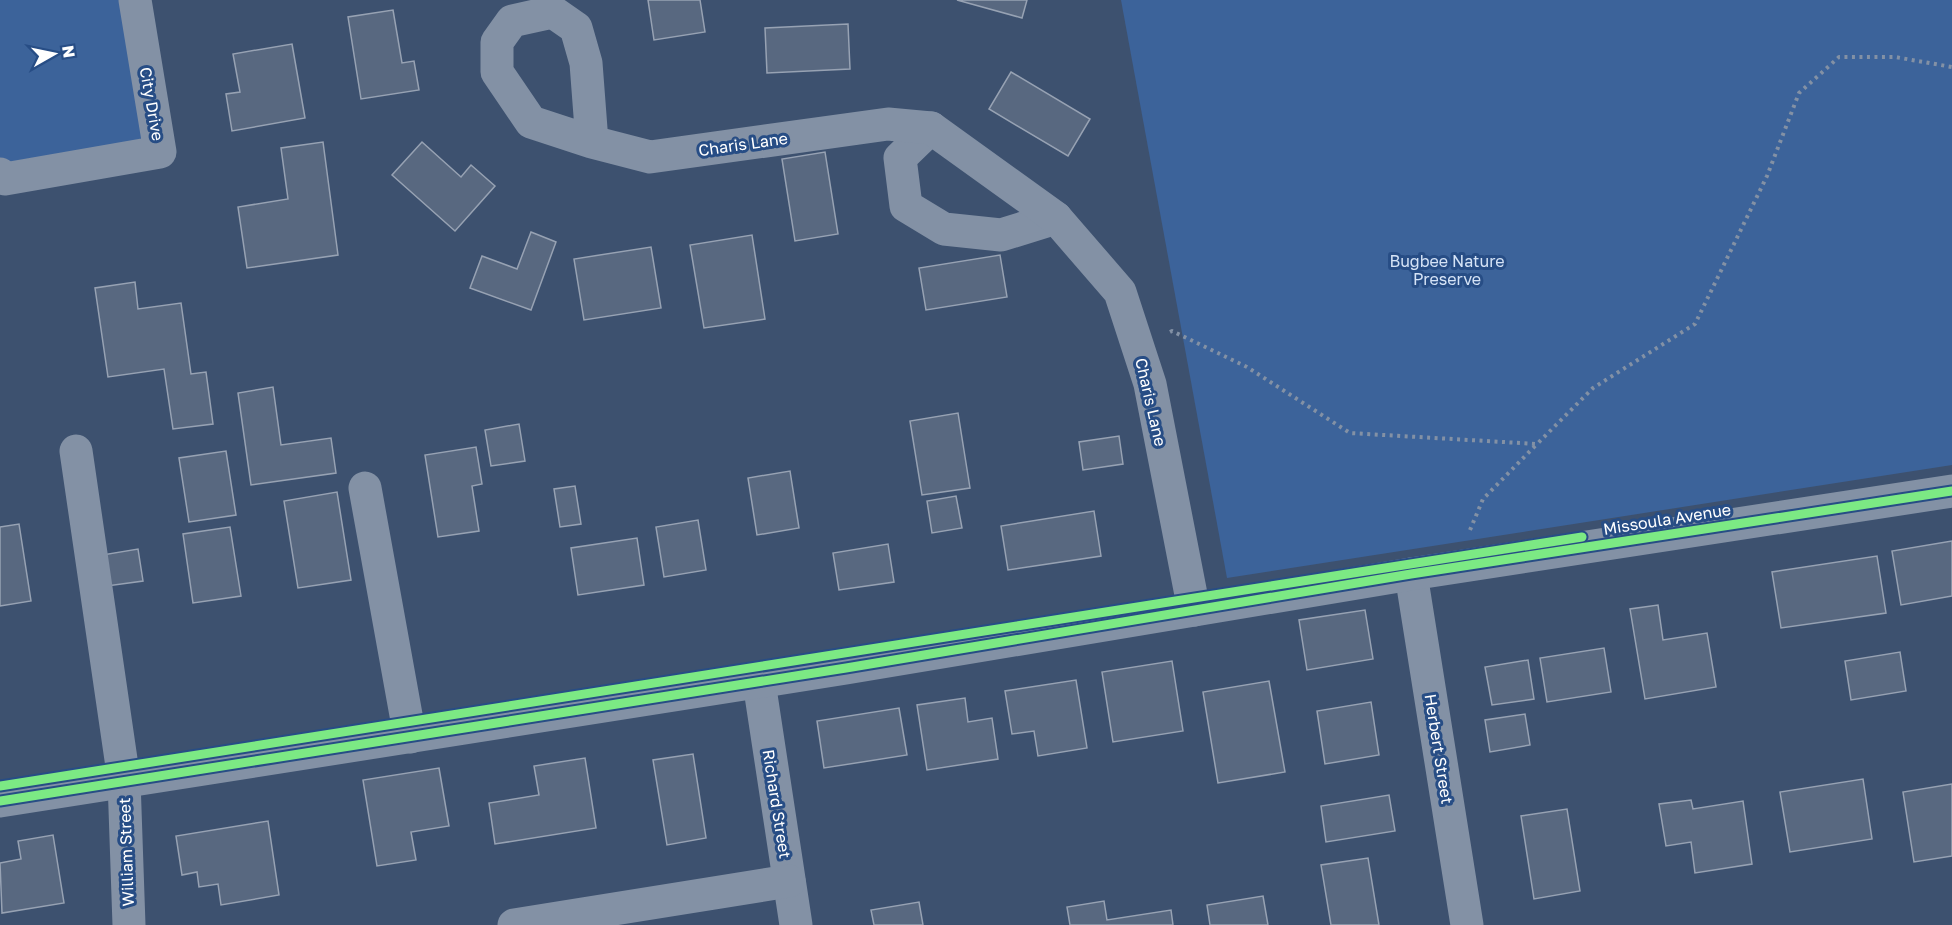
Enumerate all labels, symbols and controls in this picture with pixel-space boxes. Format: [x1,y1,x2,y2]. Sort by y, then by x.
north arrow [24,24,84,84]
text: N [58,44,80,59]
street label: City Drive [136,66,168,142]
street label: Charis Lane [697,128,789,160]
park label: Bugbee Nature Preserve [1389,251,1505,289]
street label: Charis Lane [1131,356,1171,448]
street label: Missoula Avenue [1602,499,1732,539]
street label: Herbert Street [1420,693,1458,805]
street label: Richard Street [759,748,795,860]
street label: William Street [114,797,138,907]

